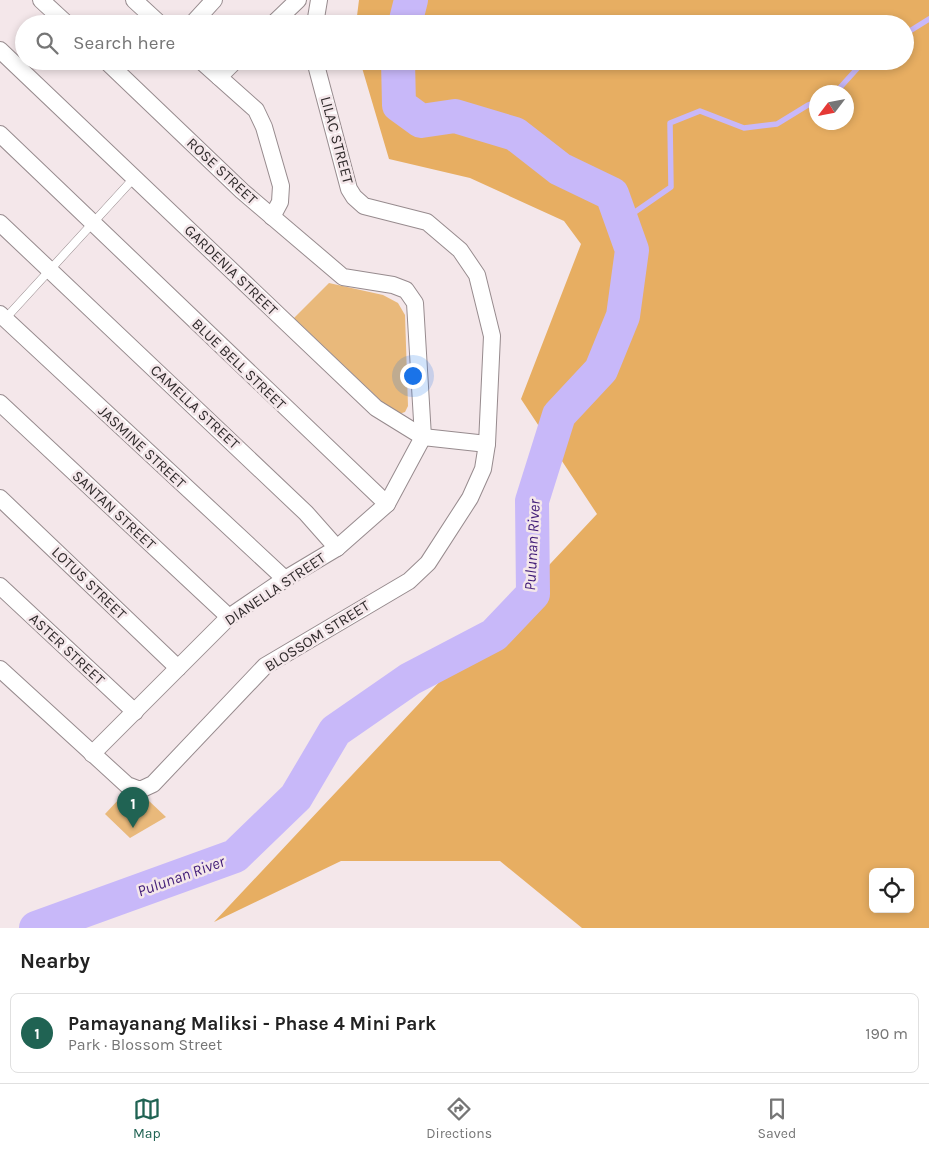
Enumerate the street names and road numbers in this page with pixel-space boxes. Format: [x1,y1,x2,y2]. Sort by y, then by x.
street label: LILAC STREET [317,94,357,186]
street label: ROSE STREET [183,134,261,209]
street label: GARDENIA STREET [181,221,282,319]
street label: BLUE BELL STREET [188,315,290,414]
street label: CAMELLA STREET [147,361,244,453]
street label: JASMINE STREET [95,402,190,492]
street label: SANTAN STREET [69,467,160,554]
street label: LOTUS STREET [48,543,130,623]
street label: DIANELLA STREET [221,548,329,629]
street label: BLOSSOM STREET [261,596,373,675]
street label: ASTER STREET [26,610,109,689]

